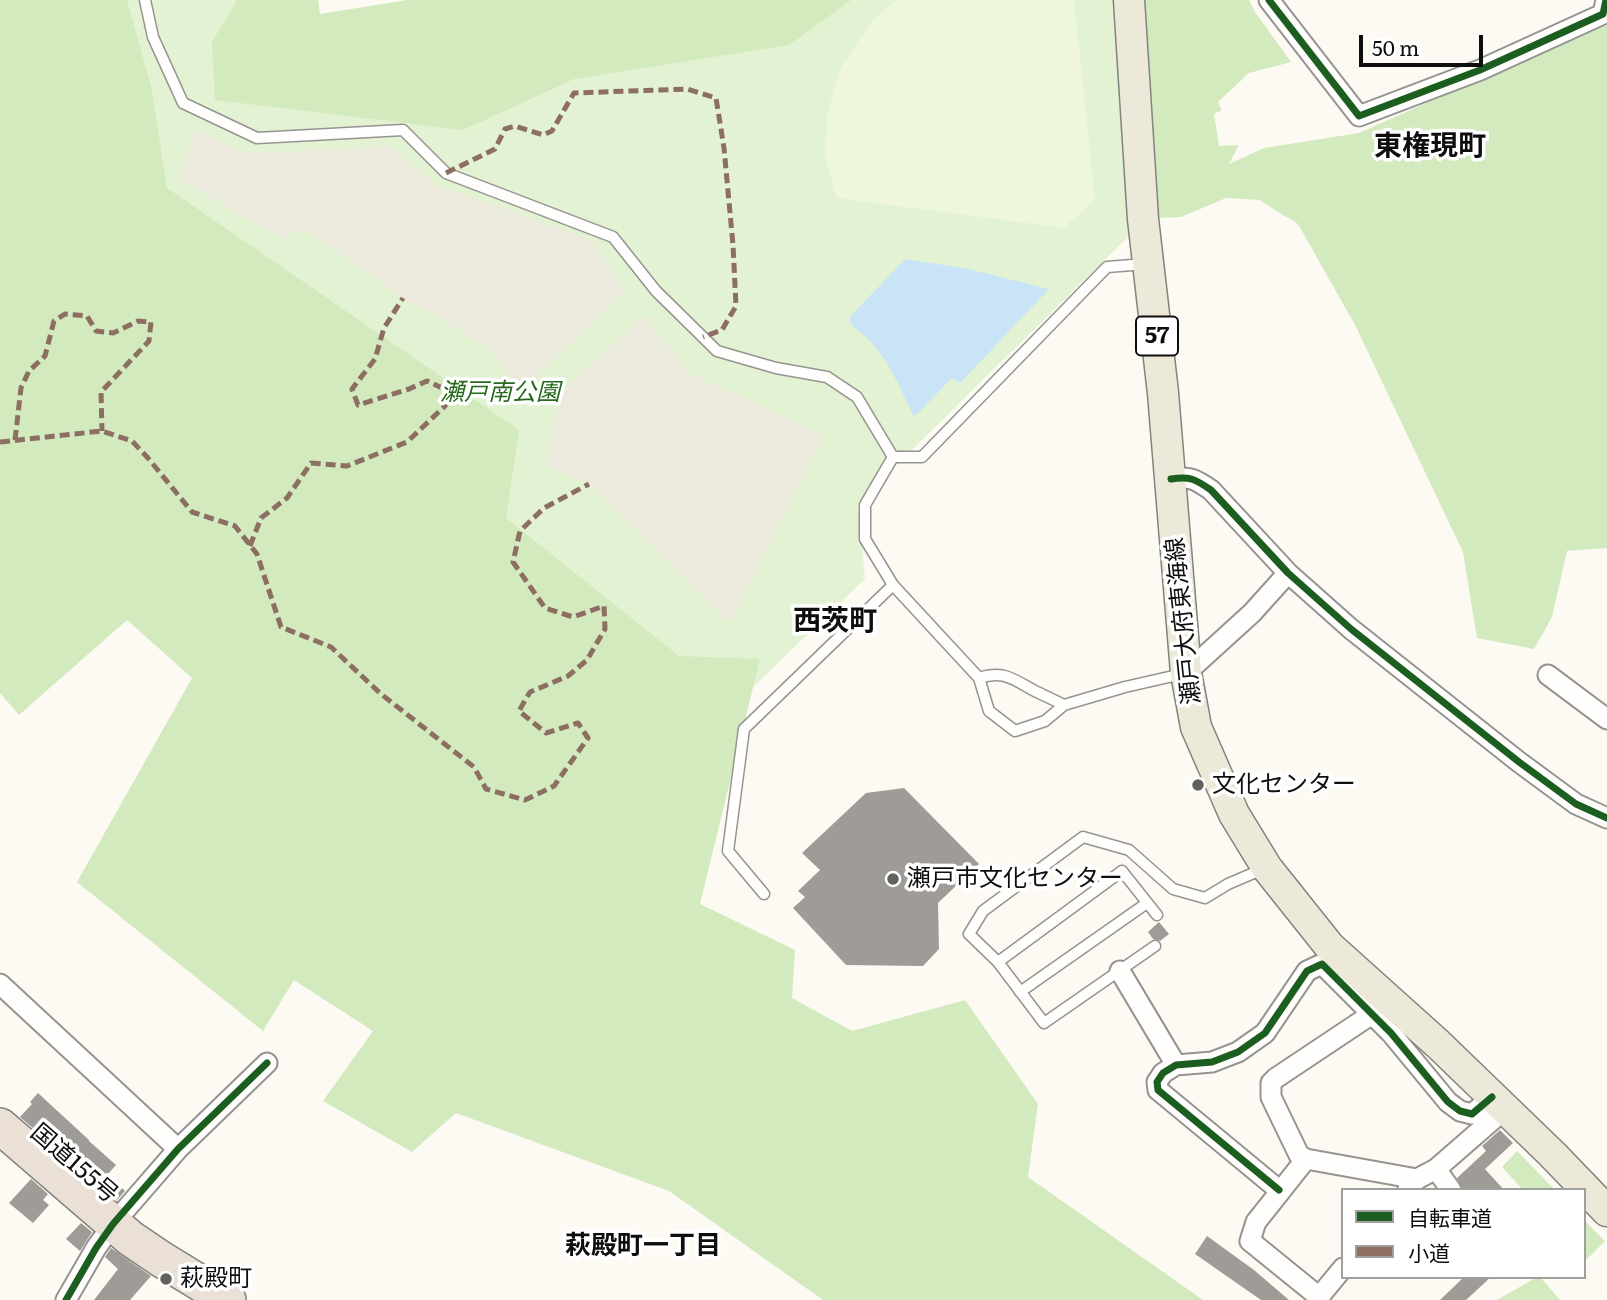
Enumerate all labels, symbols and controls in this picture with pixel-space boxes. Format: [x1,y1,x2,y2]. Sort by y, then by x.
scale bar [1362,21,1486,65]
text: 50 m [1372,31,1419,62]
district label: 東権現町 [1374,130,1486,164]
road number: 57 [1136,316,1178,356]
park label: 瀬戸南公園 [440,379,560,407]
street label: 瀬戸大府東海線 [1161,536,1207,706]
district label: 西茨町 [793,605,877,639]
place label: 文化センター [1212,771,1356,799]
marker: 文化センター [1190,777,1206,793]
place label: 瀬戸市文化センター [907,865,1123,893]
marker: 瀬戸市文化センター [885,871,901,887]
street label: 国道155号 [24,1118,124,1210]
legend [1341,1188,1586,1279]
text: 自転車道 [1408,1201,1492,1232]
district label: 萩殿町一丁目 [565,1230,721,1262]
text: 小道 [1408,1236,1450,1267]
place label: 萩殿町 [180,1265,252,1293]
marker: 萩殿町 [158,1271,174,1287]

